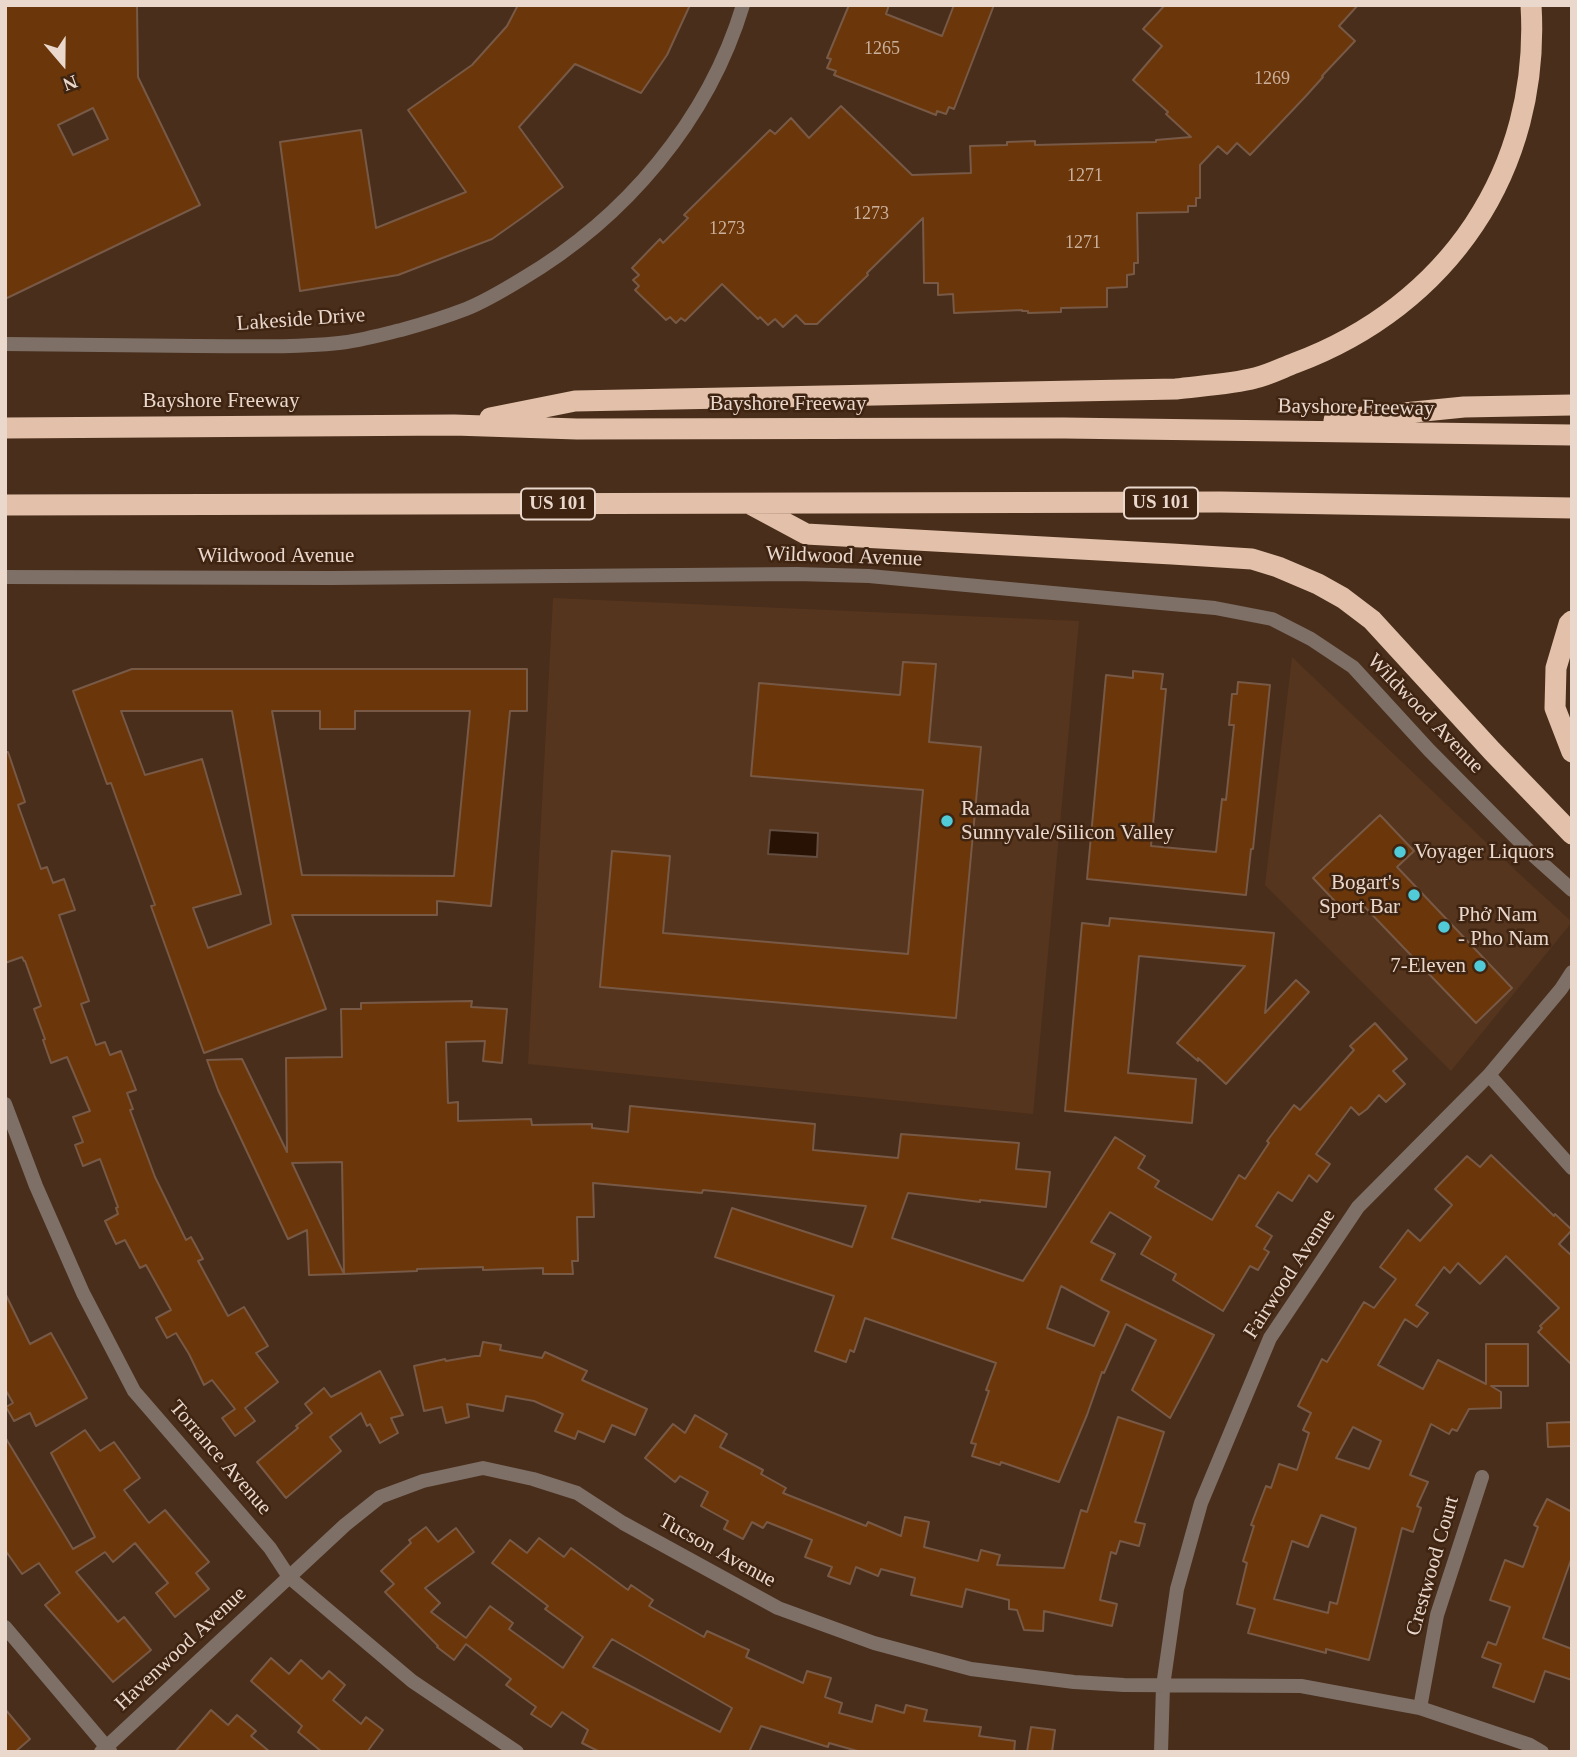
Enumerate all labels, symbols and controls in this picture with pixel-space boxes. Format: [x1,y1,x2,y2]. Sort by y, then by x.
north arrow [28,28,98,98]
house number: 1265 [864,38,900,60]
house number: 1269 [1254,68,1290,90]
text: N [60,71,80,95]
house number: 1271 [1067,165,1103,187]
house number: 1273 [853,203,889,225]
house number: 1273 [709,218,745,240]
house number: 1271 [1065,232,1101,254]
street label: Lakeside Drive [236,303,366,337]
street label: Bayshore Freeway [143,388,299,414]
street label: Bayshore Freeway [710,391,866,417]
street label: Bayshore Freeway [1277,394,1435,422]
road number: US 101 [1124,488,1198,518]
road number: US 101 [521,489,595,520]
street label: Wildwood Avenue [765,542,923,572]
street label: Wildwood Avenue [198,543,354,569]
street label: Wildwood Avenue [1361,649,1489,779]
place label: Ramada Sunnyvale/Silicon Valley [961,796,1174,846]
marker: Ramada Sunnyvale/Silicon Valley [939,813,955,829]
place label: Voyager Liquors [1414,839,1554,865]
marker: Voyager Liquors [1392,844,1408,860]
place label: Bogart's Sport Bar [1319,870,1400,920]
marker: Bogart's Sport Bar [1406,887,1422,903]
place label: Phở Nam - Pho Nam [1458,902,1549,952]
marker: Phở Nam - Pho Nam [1436,919,1452,935]
place label: 7-Eleven [1390,953,1466,979]
marker: 7-Eleven [1472,958,1488,974]
street label: Fairwood Avenue [1239,1204,1341,1344]
street label: Torrance Avenue [163,1396,277,1520]
street label: Crestwood Court [1401,1493,1465,1639]
street label: Tucson Avenue [654,1508,780,1594]
street label: Havenwood Avenue [110,1582,252,1716]

